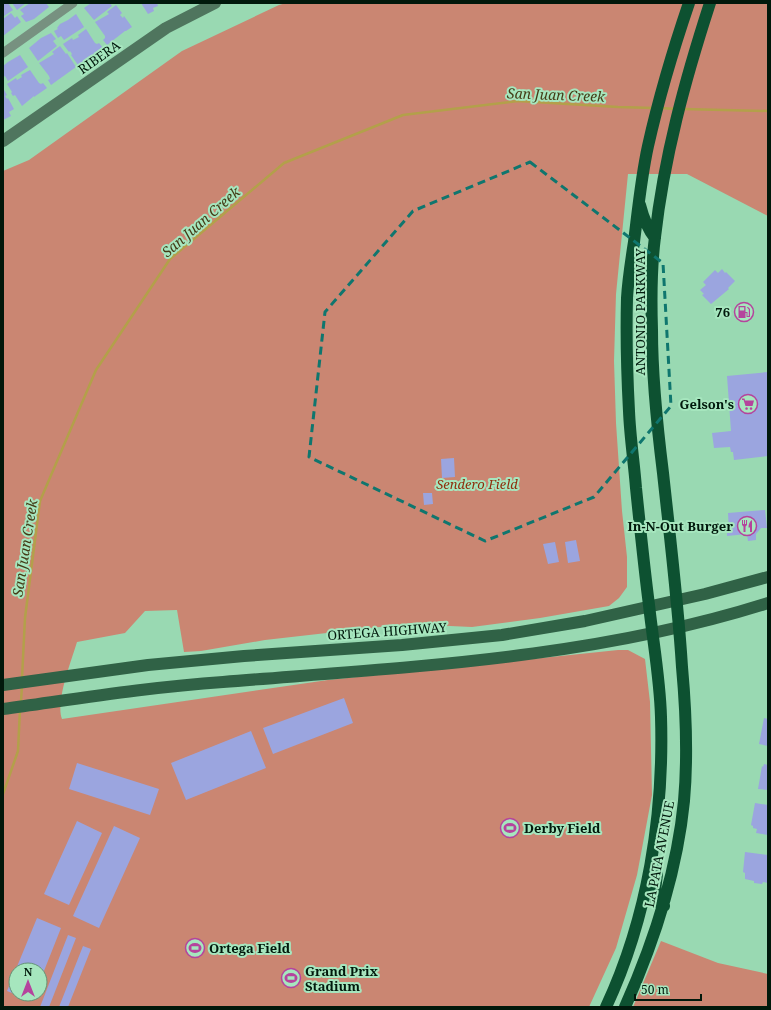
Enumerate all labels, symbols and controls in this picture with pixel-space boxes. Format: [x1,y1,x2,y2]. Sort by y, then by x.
street label: RIBERA [74,35,124,78]
water label: San Juan Creek [507,83,606,106]
water label: San Juan Creek [157,182,245,261]
street label: ANTONIO PARKWAY [631,248,649,376]
fuel station icon: 76 [733,301,755,323]
place label: 76 [715,303,730,321]
supermarket icon: Gelson's [737,393,759,415]
place label: Gelson's [680,395,734,413]
park label: Sendero Field [436,475,518,493]
water label: San Juan Creek [7,497,42,598]
restaurant icon: In-N-Out Burger [736,515,758,537]
place label: In-N-Out Burger [628,517,733,535]
street label: ORTEGA HIGHWAY [327,618,448,644]
street label: LA PATA AVENUE [640,799,678,909]
sports icon: Derby Field [499,817,521,839]
place label: Derby Field [524,819,601,837]
sports icon: Ortega Field [184,937,206,959]
place label: Ortega Field [209,939,291,957]
north arrow [8,962,48,1002]
place label: Grand Prix Stadium [305,962,379,995]
text: N [24,964,33,979]
sports icon: Grand Prix Stadium [280,967,302,989]
scale bar [635,976,701,1002]
text: 50 m [641,981,669,998]

